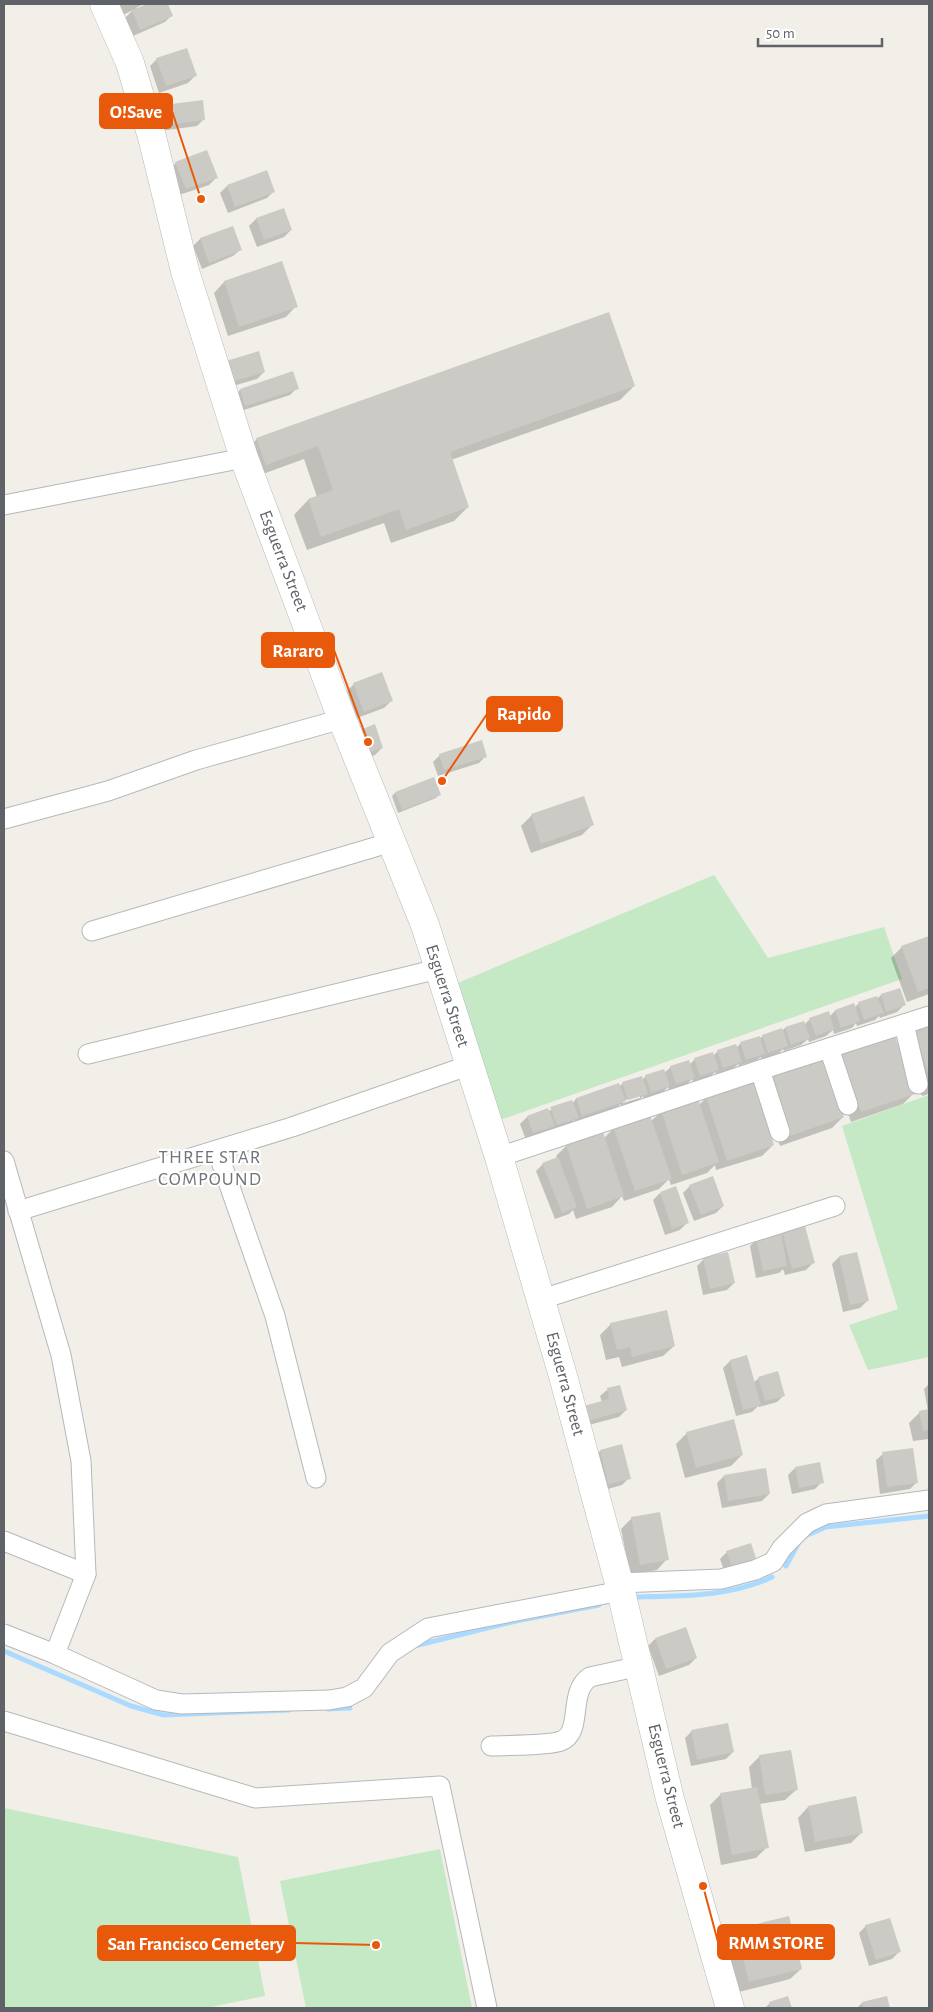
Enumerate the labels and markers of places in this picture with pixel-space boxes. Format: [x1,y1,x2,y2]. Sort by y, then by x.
callout: O!Save [100,94,172,128]
callout: Rararo [262,633,334,667]
callout: Rapido [487,697,562,731]
callout: RMM STORE [718,1925,834,1959]
callout: San Francisco Cemetery [98,1926,295,1960]

